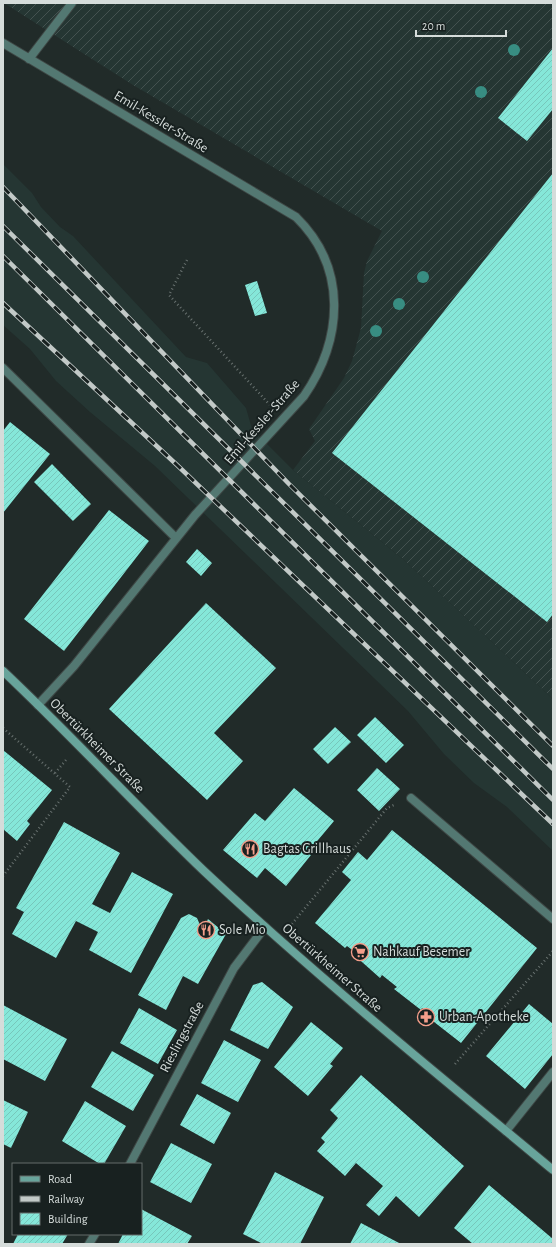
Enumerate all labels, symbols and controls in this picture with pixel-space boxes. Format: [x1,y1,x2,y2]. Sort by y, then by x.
scale bar [416,12,506,38]
text: 20 m [422,20,445,32]
street label: Emil-Kessler-Straße [112,88,210,156]
street label: Emil-Kessler-Straße [222,377,302,467]
street label: Obertürkheimer Straße [47,696,147,796]
restaurant icon: Bagtas Grillhaus [240,839,260,859]
place label: Bagtas Grillhaus [263,842,351,856]
restaurant icon: Sole Mio [196,920,216,940]
street label: Obertürkheimer Straße [279,921,385,1015]
place label: Sole Mio [219,923,266,937]
supermarket icon: Nahkauf Besemer [350,942,370,962]
place label: Nahkauf Besemer [373,945,470,959]
street label: Rieslingstraße [157,999,207,1075]
pharmacy icon: Urban-Apotheke [416,1007,436,1027]
place label: Urban-Apotheke [439,1010,529,1024]
legend [12,1163,142,1235]
text: Road [48,1173,72,1185]
text: Railway [48,1193,84,1206]
text: Building [48,1213,88,1225]

